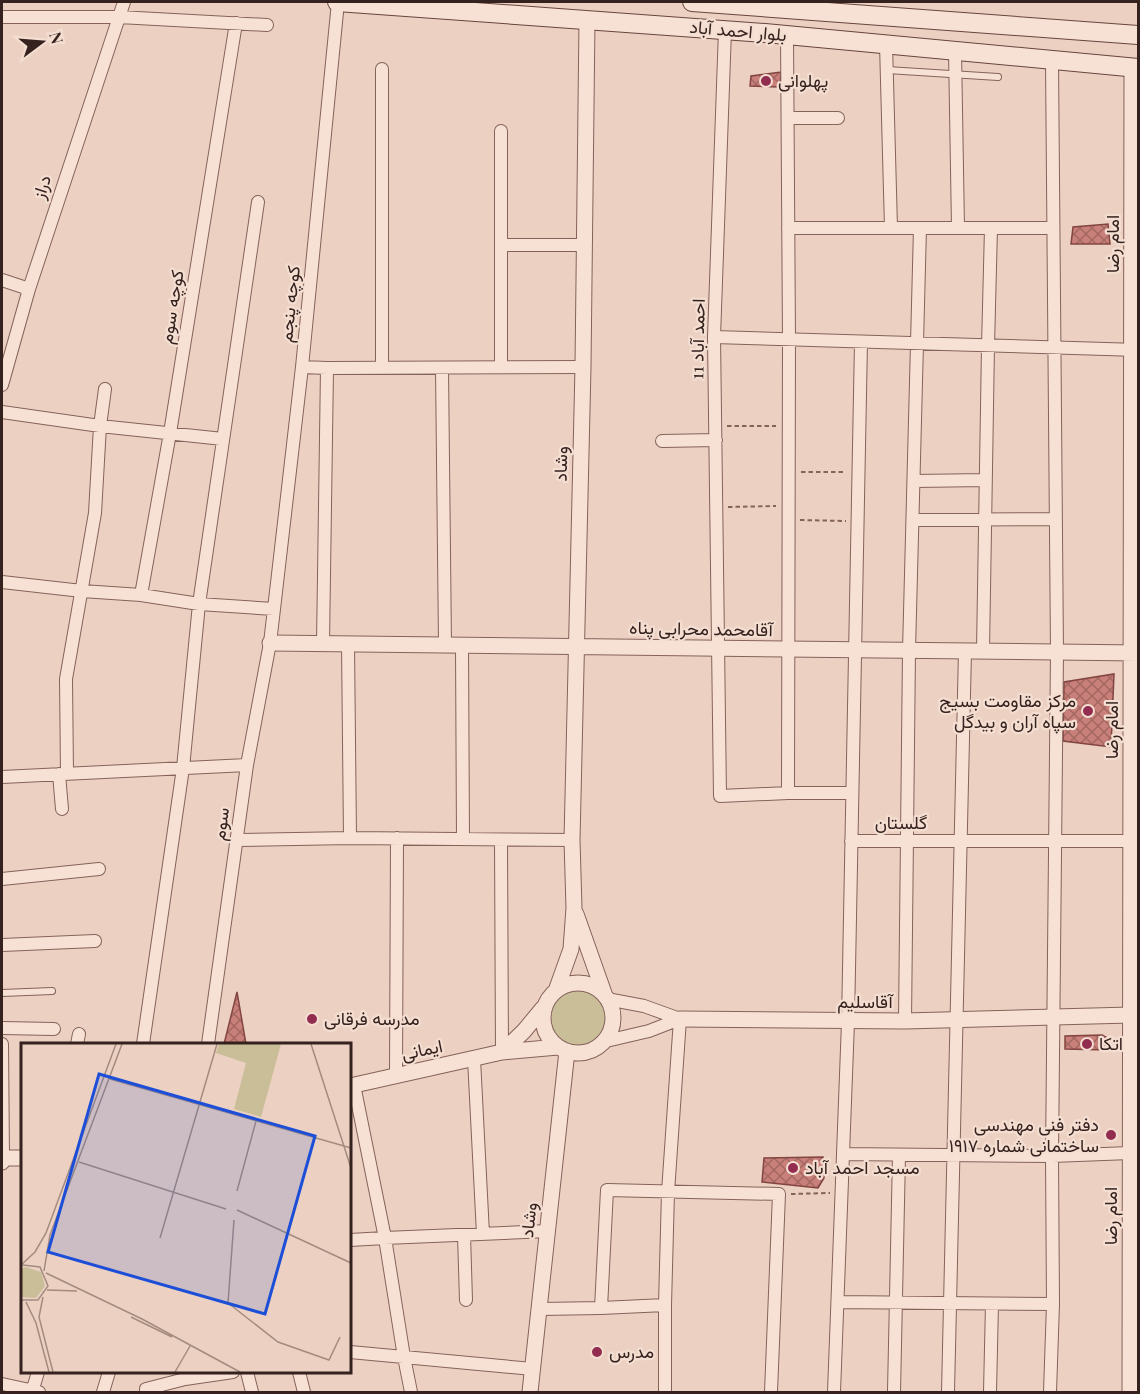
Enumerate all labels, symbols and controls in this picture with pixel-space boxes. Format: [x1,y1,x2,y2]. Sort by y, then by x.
north arrow [12,12,72,72]
street label: بلوار احمد آباد [689,14,788,46]
text: N [45,29,69,47]
place label: پهلوانی [778,68,828,93]
marker: پهلوانی [759,74,773,88]
street label: دراز [26,172,56,203]
street label: امام رضا [1100,215,1125,273]
street label: کوچه پنجم [273,264,306,344]
street label: کوچه سوم [153,268,190,346]
street label: احمد آباد 11 [684,298,710,380]
street label: وشاد [548,446,572,482]
street label: آقامحمد محرابی پناه [629,615,775,642]
place label: مرکز مقاومت بسیج سپاه آران و بیدگل [939,688,1076,734]
street label: امام رضا [1099,701,1124,759]
marker: مرکز مقاومت بسیج سپاه آران و بیدگل [1081,704,1095,718]
street label: سوم [206,806,235,842]
street label: گلستان [875,810,927,834]
street label: آقاسلیم [837,989,895,1014]
place label: مدرسه فرقانی [324,1006,420,1030]
marker: مدرسه فرقانی [305,1012,319,1026]
place label: اتکا [1099,1031,1123,1055]
street label: ایمانی [399,1033,445,1065]
marker: اتکا [1080,1037,1094,1051]
inset map [21,1043,351,1373]
place label: دفتر فنی مهندسی ساختمانی شماره ۱۹۱۷ [949,1112,1099,1157]
marker: دفتر فنی مهندسی ساختمانی شماره ۱۹۱۷ [1104,1128,1118,1142]
place label: مسجد احمد آباد [805,1155,920,1179]
marker: مسجد احمد آباد [786,1161,800,1175]
street label: امام رضا [1098,1187,1123,1245]
street label: وشاد [514,1201,542,1239]
place label: مدرس [609,1339,654,1363]
marker: مدرس [590,1345,604,1359]

